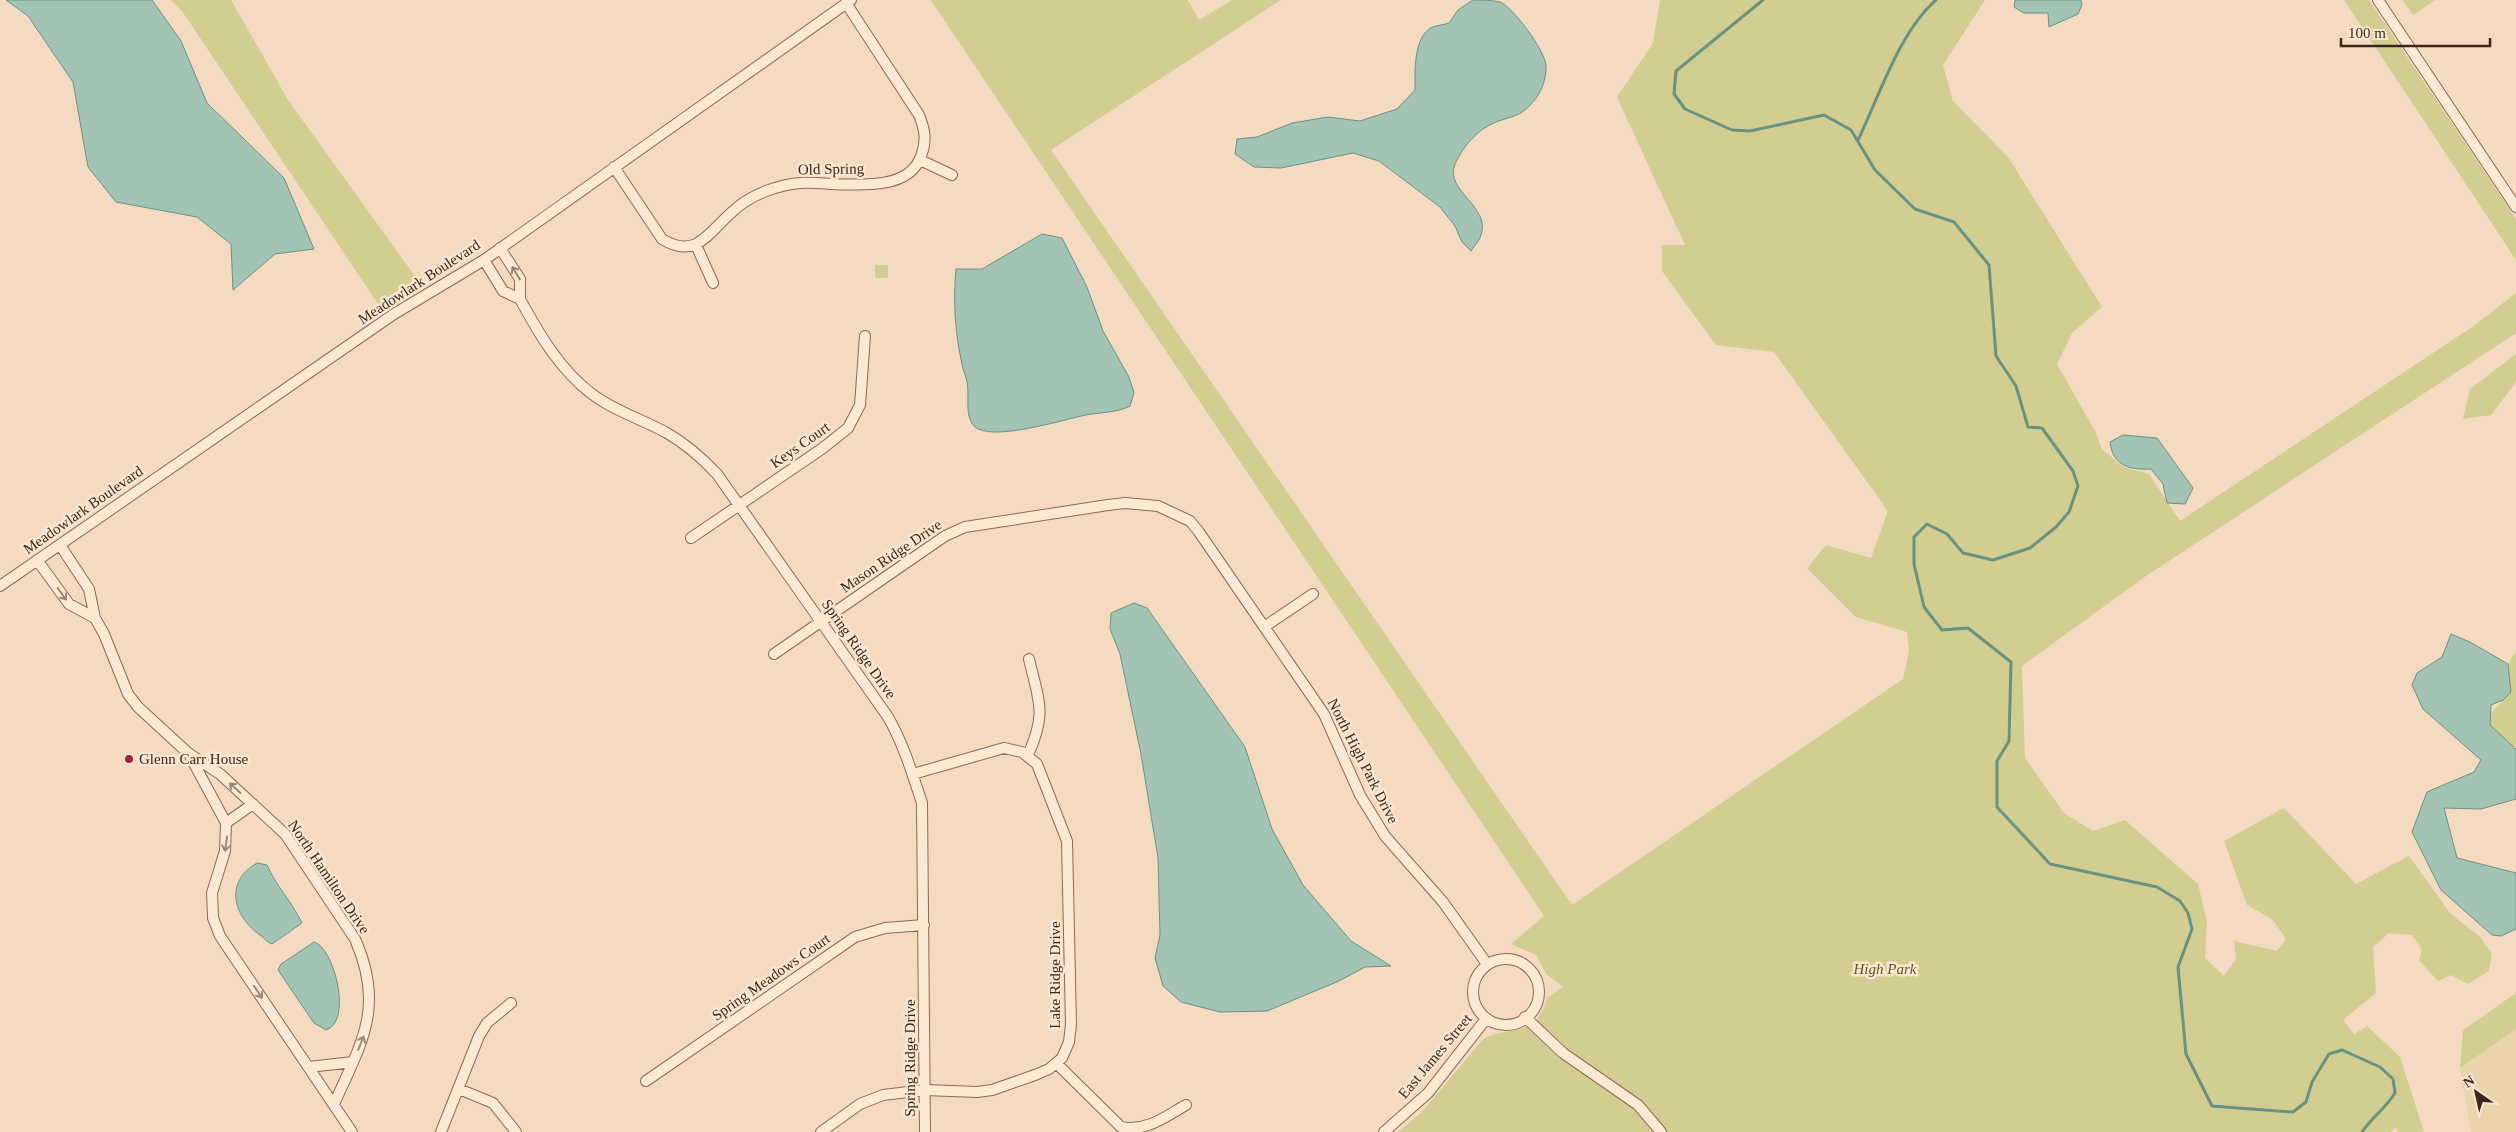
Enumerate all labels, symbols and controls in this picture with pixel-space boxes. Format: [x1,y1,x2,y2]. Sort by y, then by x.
scale bar [2341,15,2490,47]
text: 100 m [2348,25,2386,41]
street label: Old Spring [798,160,865,178]
street label: Meadowlark Boulevard [355,236,483,327]
one-way arrow [510,266,520,280]
street label: Keys Court [767,418,833,471]
street label: Meadowlark Boulevard [20,462,146,557]
street label: Mason Ridge Drive [837,516,945,596]
one-way arrow [56,587,67,600]
street label: Spring Ridge Drive [819,596,899,702]
street label: North High Park Drive [1325,696,1402,826]
place label: Glenn Carr House [139,751,248,767]
marker: Glenn Carr House [123,753,135,765]
one-way arrow [229,782,242,793]
street label: North Hamilton Drive [285,817,373,937]
one-way arrow [220,836,230,852]
street label: Lake Ridge Drive [1047,921,1063,1029]
street label: Spring Meadows Court [709,930,834,1024]
park label: High Park [1853,961,1917,977]
one-way arrow [253,985,263,999]
street label: Spring Ridge Drive [902,999,918,1117]
street label: East James Street [1395,1010,1475,1101]
one-way arrow [356,1036,366,1051]
north arrow [2451,1067,2501,1117]
text: N [2461,1073,2477,1091]

